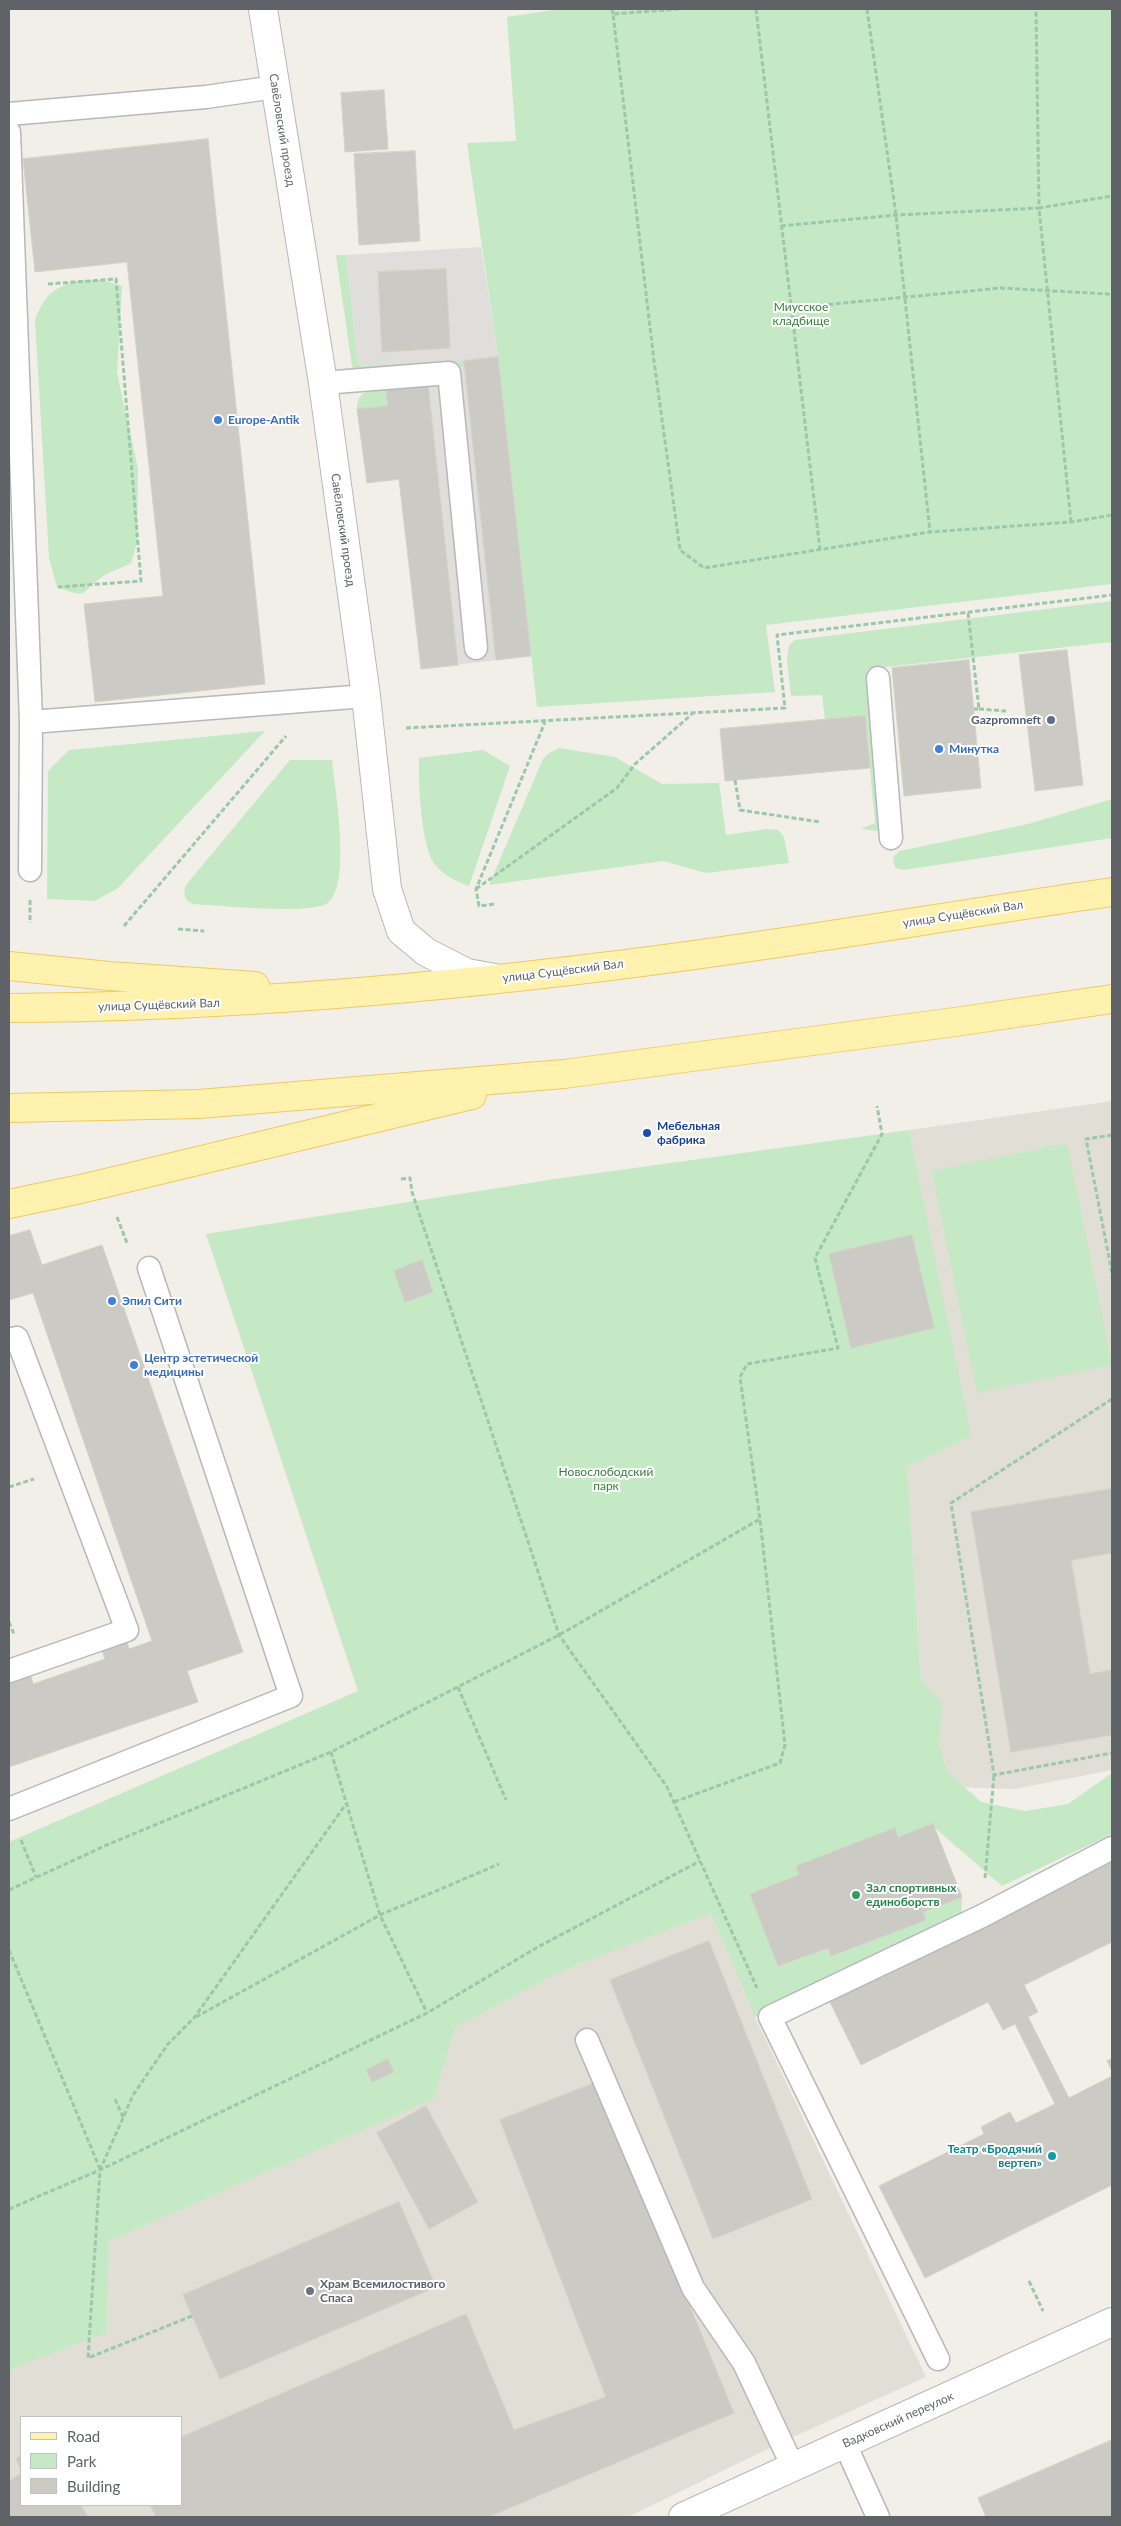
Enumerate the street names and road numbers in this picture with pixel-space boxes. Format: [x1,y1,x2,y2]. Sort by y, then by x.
street label: Савёловский проезд [266,72,298,188]
street label: Савёловский проезд [328,472,358,588]
street label: улица Сущёвский Вал [902,897,1024,931]
street label: улица Сущёвский Вал [502,956,624,986]
street label: улица Сущёвский Вал [98,996,220,1014]
street label: Вадковский переулок [840,2389,956,2451]

